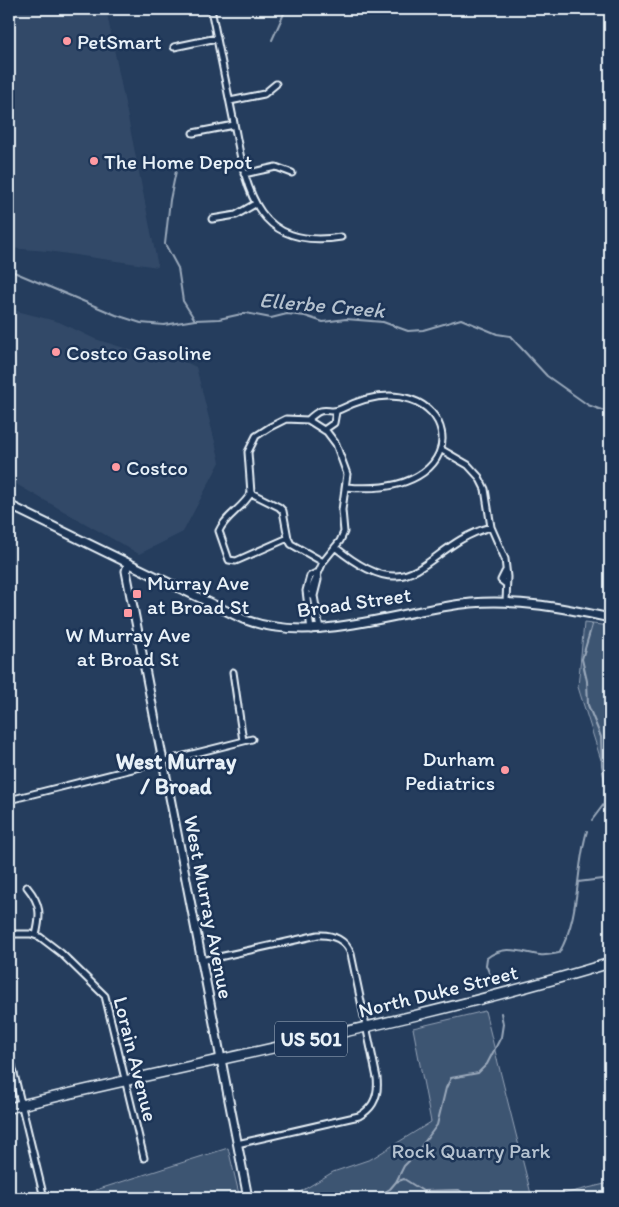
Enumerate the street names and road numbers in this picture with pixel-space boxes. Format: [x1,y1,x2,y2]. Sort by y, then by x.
street label: Broad Street [295,582,413,622]
street label: West Murray Avenue [179,813,239,1001]
street label: North Duke Street [356,959,520,1023]
street label: Lorain Avenue [108,994,164,1124]
road number: US 501 [275,1022,347,1056]

